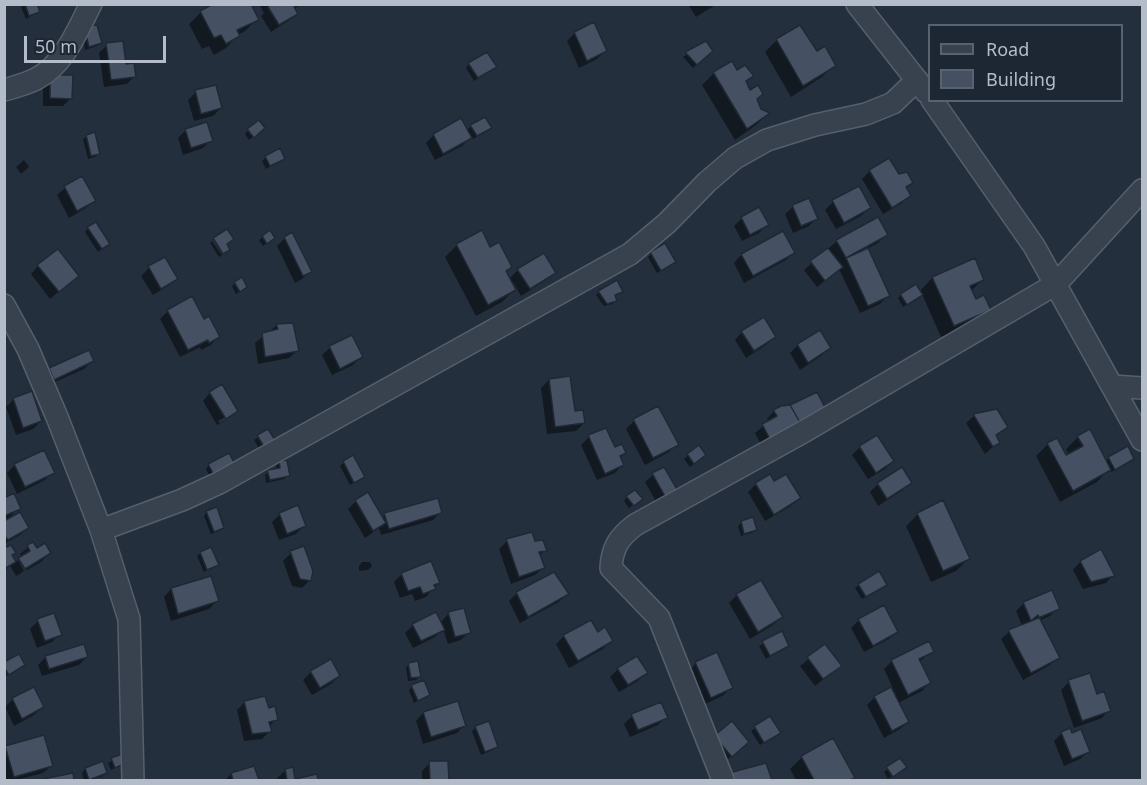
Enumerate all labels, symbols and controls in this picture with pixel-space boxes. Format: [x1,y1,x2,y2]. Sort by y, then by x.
scale bar [27,24,170,62]
legend [928,24,1123,102]
text: 50 m [35,34,77,58]
text: Road [986,37,1029,61]
text: Building [986,67,1056,91]

